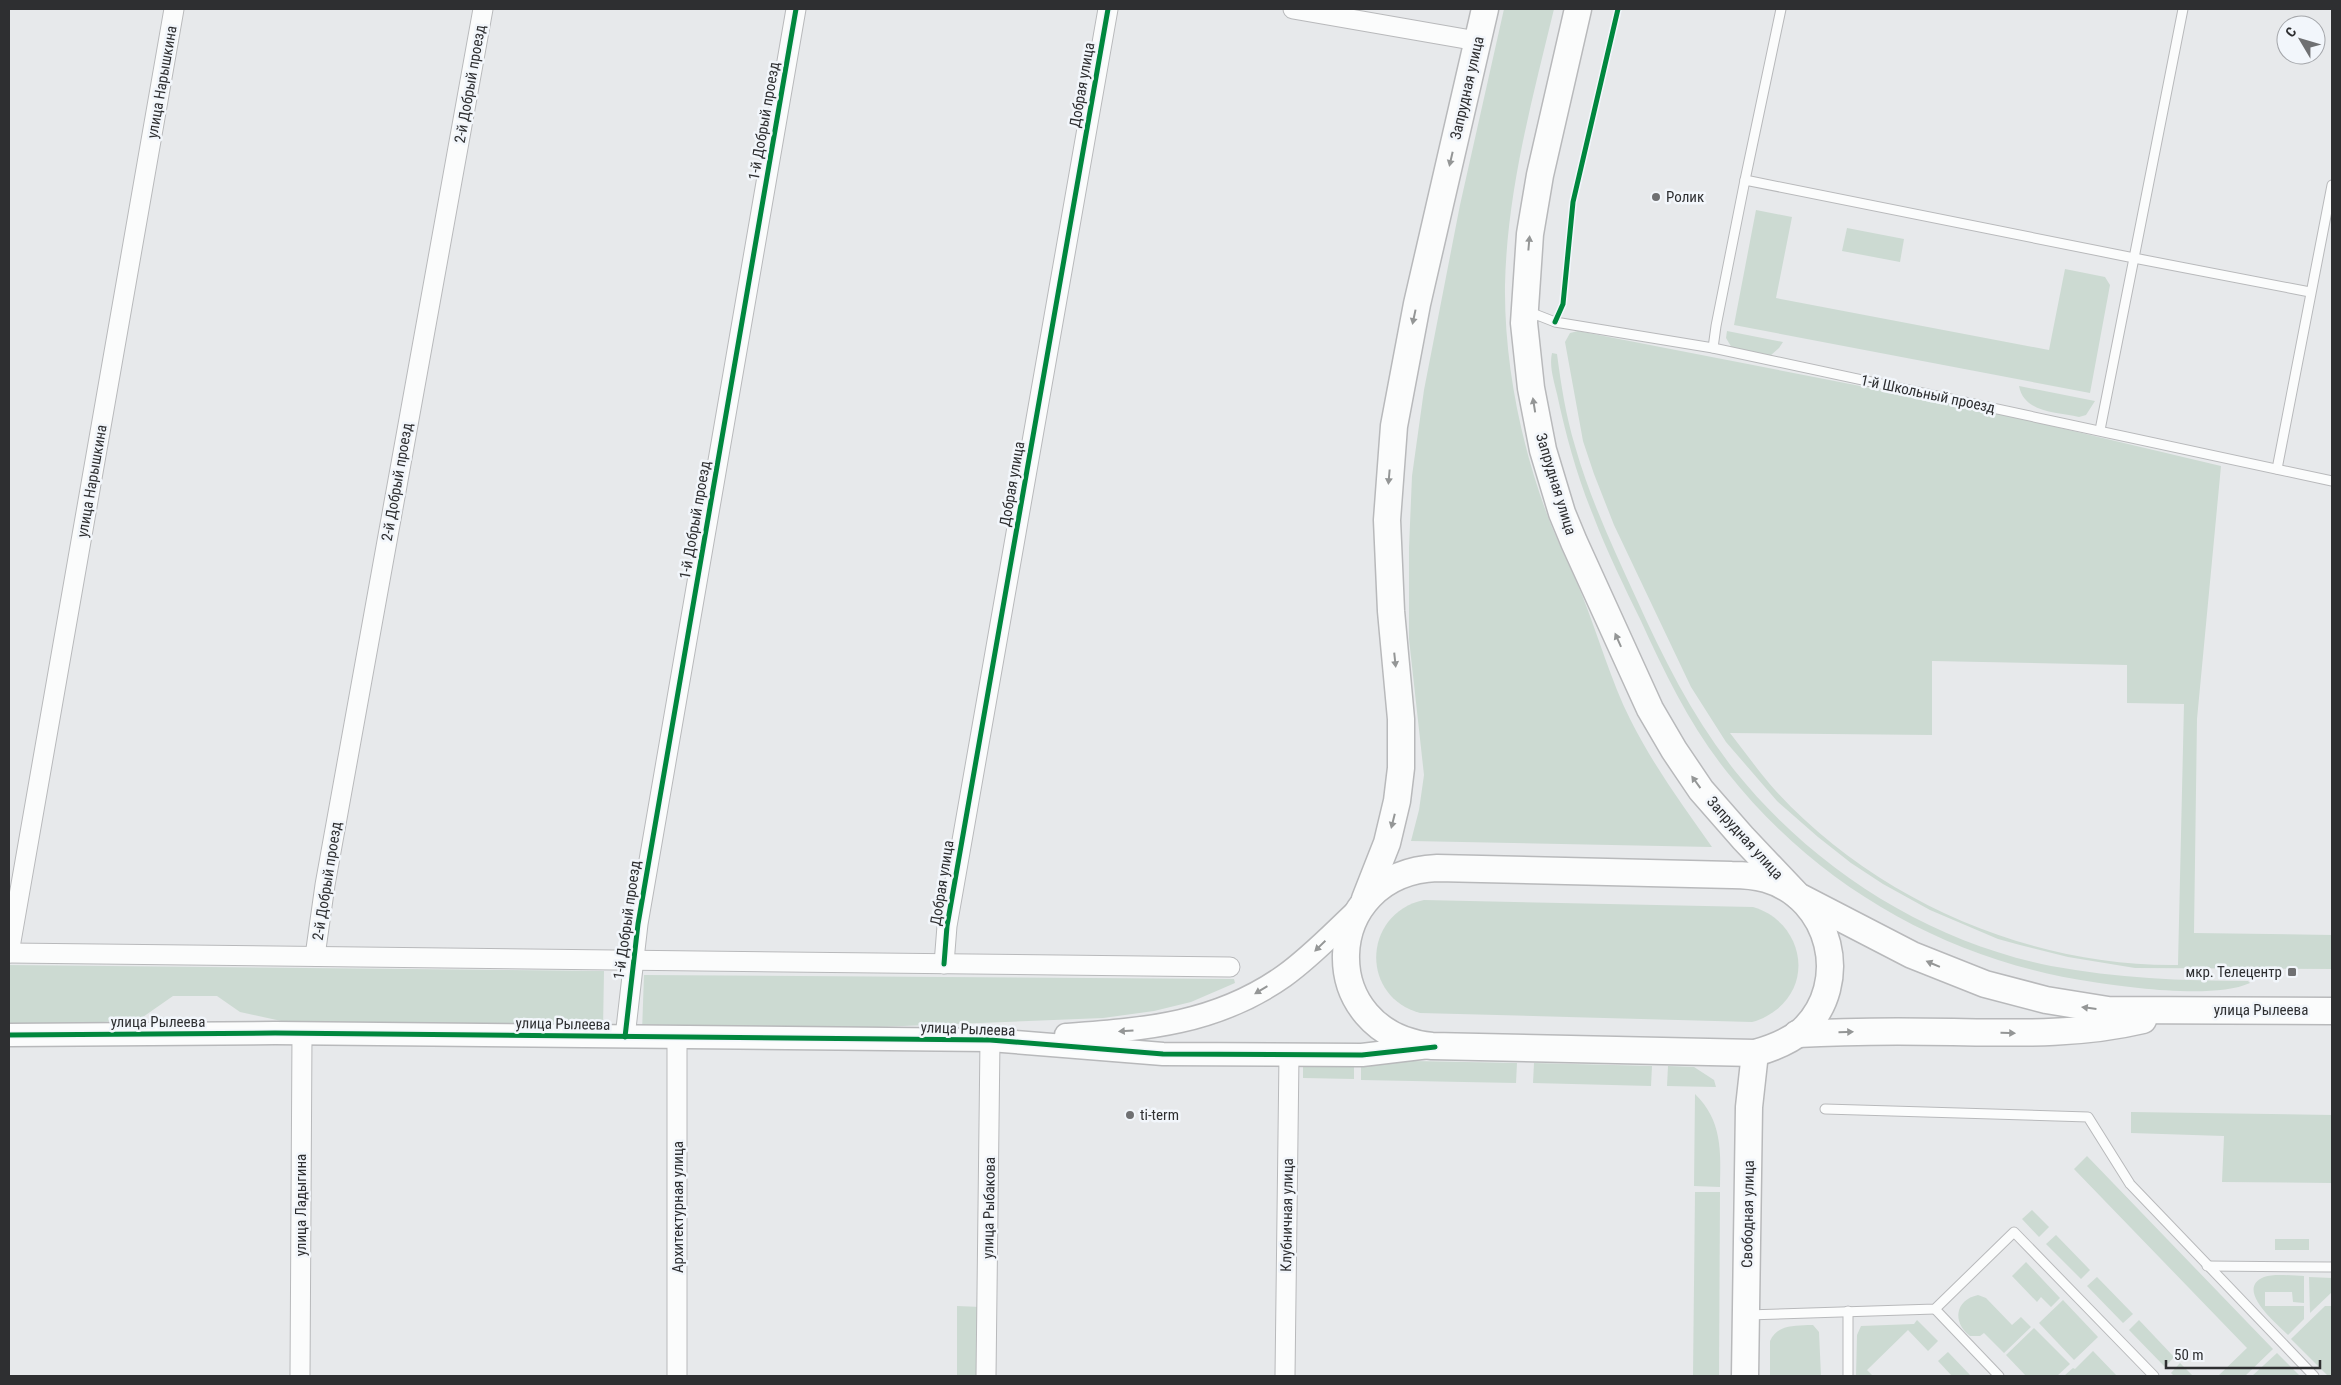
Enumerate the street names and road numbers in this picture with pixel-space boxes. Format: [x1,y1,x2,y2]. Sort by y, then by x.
street label: 2-й Добрый проезд [451,23,489,145]
street label: улица Нарышкина [143,24,181,140]
street label: Запрудная улица [1446,35,1488,141]
street label: Добрая улица [1066,41,1098,129]
street label: 1-й Добрый проезд [745,60,783,182]
street label: 1-й Школьный проезд [1859,371,1997,417]
street label: 2-й Добрый проезд [378,421,416,543]
street label: улица Нарышкина [73,423,111,539]
street label: Запрудная улица [1532,431,1580,537]
street label: Добрая улица [996,440,1028,528]
street label: 1-й Добрый проезд [676,459,714,581]
street label: Запрудная улица [1703,793,1787,883]
street label: 2-й Добрый проезд [309,820,345,942]
street label: Добрая улица [926,839,958,927]
street label: 1-й Добрый проезд [610,859,644,981]
street label: улица Рылеева [2214,1001,2308,1019]
street label: улица Рылеева [111,1013,205,1031]
street label: улица Рылеева [515,1014,611,1034]
street label: улица Рылеева [920,1018,1016,1040]
street label: Архитектурная улица [669,1141,687,1273]
street label: улица Ладыгина [292,1154,310,1256]
street label: улица Рыбакова [979,1157,999,1259]
street label: Клубничная улица [1277,1158,1297,1272]
street label: Свободная улица [1738,1160,1758,1268]

